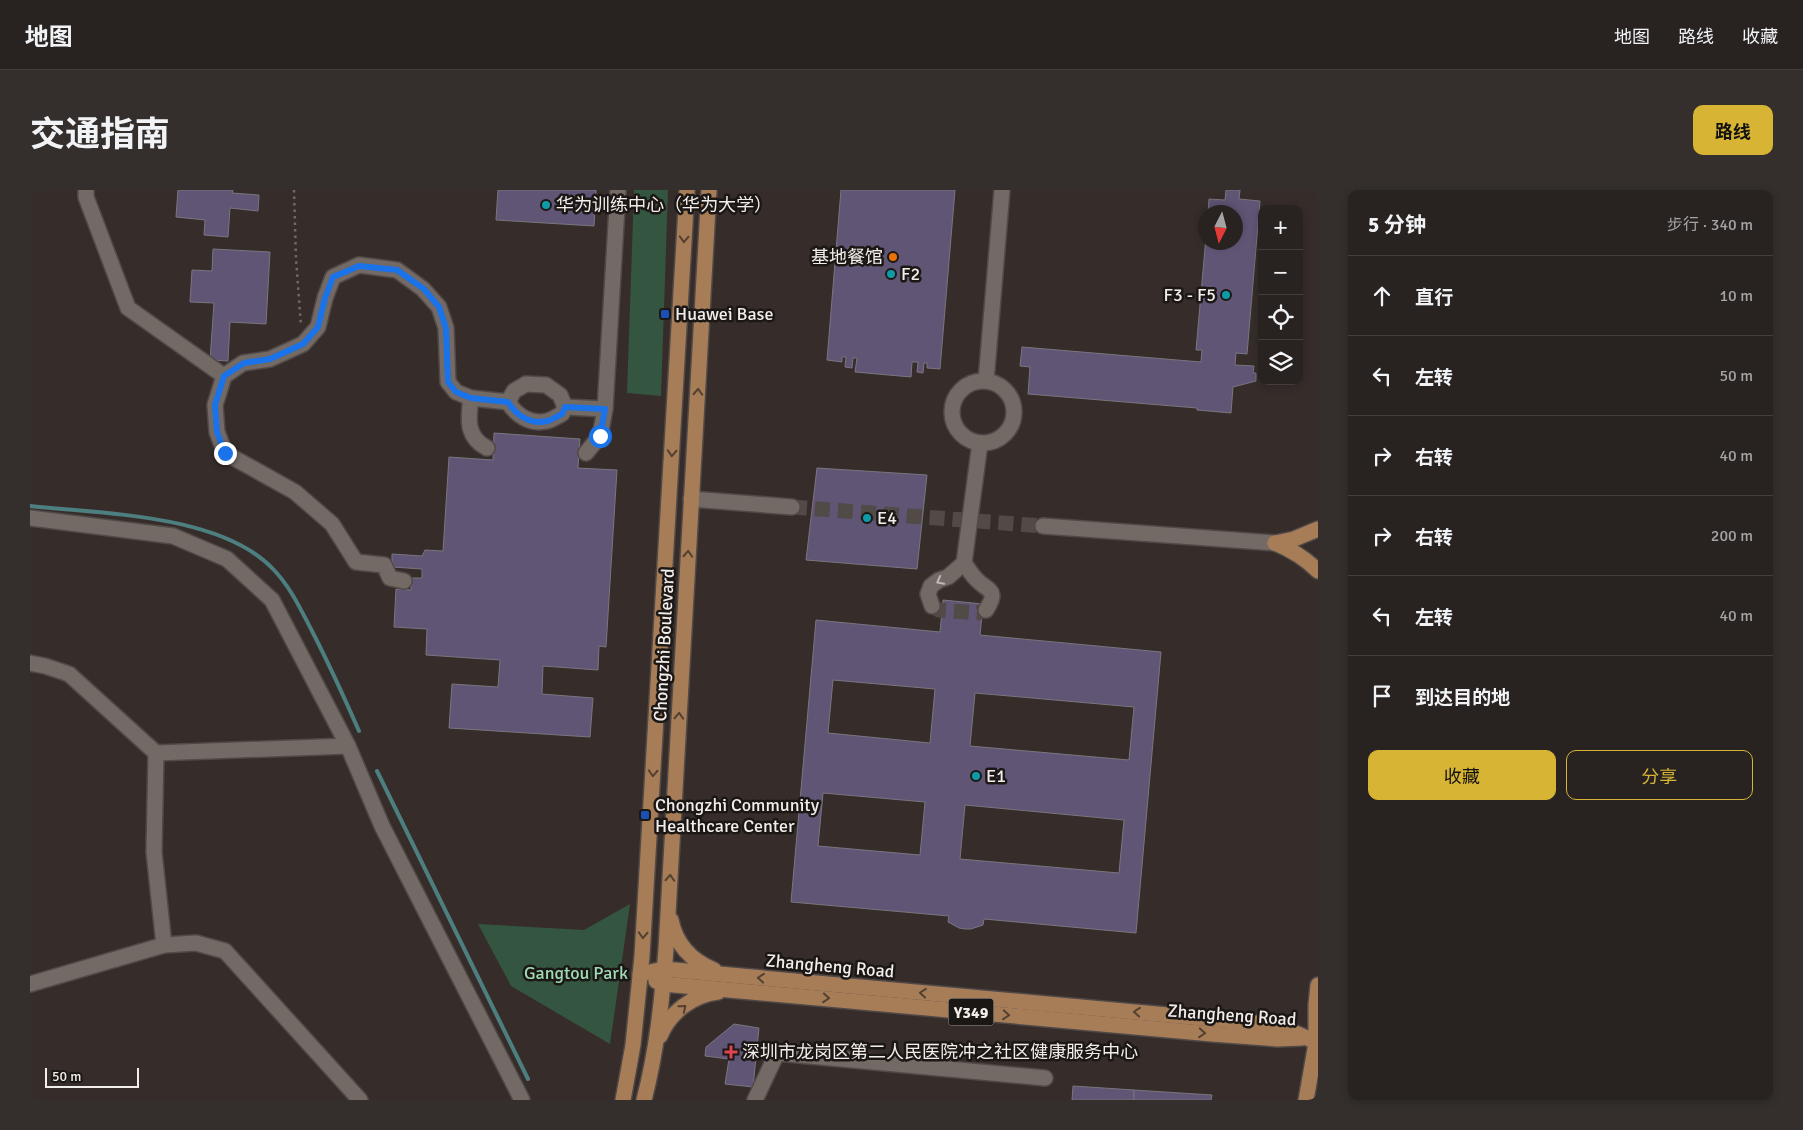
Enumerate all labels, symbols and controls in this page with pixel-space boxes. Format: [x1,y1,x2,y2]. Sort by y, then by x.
text: 地图 [25,22,73,52]
text: 地图 [1614,26,1650,48]
text: 路线 [1678,26,1714,48]
text: 收藏 [1742,26,1778,48]
button: 路线 [1693,105,1773,155]
text: 交通指南 [30,113,170,156]
place label: 华为训练中心（华为大学） [556,194,772,216]
marker: 华为训练中心（华为大学） [540,199,552,211]
north arrow [1198,205,1243,250]
map controls [1258,205,1303,385]
button: + [1258,205,1303,250]
text: 5 分钟 [1368,212,1426,238]
text: 步行 · 340 m [1667,215,1753,235]
one-way arrow [679,235,690,243]
place label: 基地餐馆 [811,246,883,268]
button: − [1258,250,1303,295]
marker: 基地餐馆 [887,251,899,263]
place label: F2 [901,263,920,285]
marker: F2 [885,268,897,280]
icon: ahead [1368,282,1396,310]
place label: F3 - F5 [1164,284,1216,306]
text: 直行 [1415,286,1453,310]
text: 10 m [1719,286,1753,306]
marker: F3 - F5 [1220,289,1232,301]
button: locate [1258,295,1303,340]
place label: Huawei Base [675,303,773,325]
marker: Huawei Base [659,308,671,320]
button: layers [1258,340,1303,385]
icon: left [1368,362,1396,390]
text: 左转 [1415,366,1453,390]
text: 50 m [1719,366,1753,386]
one-way arrow [692,387,703,395]
route start [589,425,612,448]
route end [214,442,237,465]
icon: right [1368,442,1396,470]
text: 右转 [1415,446,1453,470]
text: 40 m [1719,446,1753,466]
one-way arrow [666,450,677,458]
place label: E4 [877,507,897,529]
marker: E4 [861,512,873,524]
icon: right [1368,522,1396,550]
text: 右转 [1415,526,1453,550]
text: 200 m [1711,526,1753,546]
one-way arrow [683,549,694,557]
street label: Chongzhi Boulevard [649,568,679,722]
one-way arrow [936,575,945,585]
icon: left [1368,602,1396,630]
text: 左转 [1415,606,1453,630]
text: 40 m [1719,606,1753,626]
icon: arrive [1368,682,1396,710]
text: 到达目的地 [1415,686,1510,710]
one-way arrow [674,712,685,720]
button: 收藏 [1368,750,1556,800]
button: 分享 [1566,750,1753,800]
place label: E1 [986,765,1006,787]
one-way arrow [647,769,658,777]
marker: E1 [970,770,982,782]
place label: Chongzhi Community Healthcare Center [655,794,820,837]
marker: Chongzhi Community Healthcare Center [639,809,651,821]
one-way arrow [665,874,676,882]
one-way arrow [637,931,648,939]
street label: Zhangheng Road [765,949,895,983]
park label: Gangtou Park [524,962,628,984]
one-way arrow [756,973,764,984]
one-way arrow [918,988,926,999]
one-way arrow [823,993,831,1004]
road number: Y349 [948,999,994,1026]
street label: Zhangheng Road [1167,1000,1297,1030]
one-way arrow [677,1005,686,1013]
one-way arrow [1132,1007,1140,1018]
one-way arrow [1002,1009,1010,1020]
one-way arrow [1199,1027,1207,1038]
place label: 深圳市龙岗区第二人民医院冲之社区健康服务中心 [742,1041,1138,1063]
marker: 深圳市龙岗区第二人民医院冲之社区健康服务中心 [724,1045,738,1059]
scale bar [45,1065,139,1088]
text: 50 m [52,1068,81,1085]

